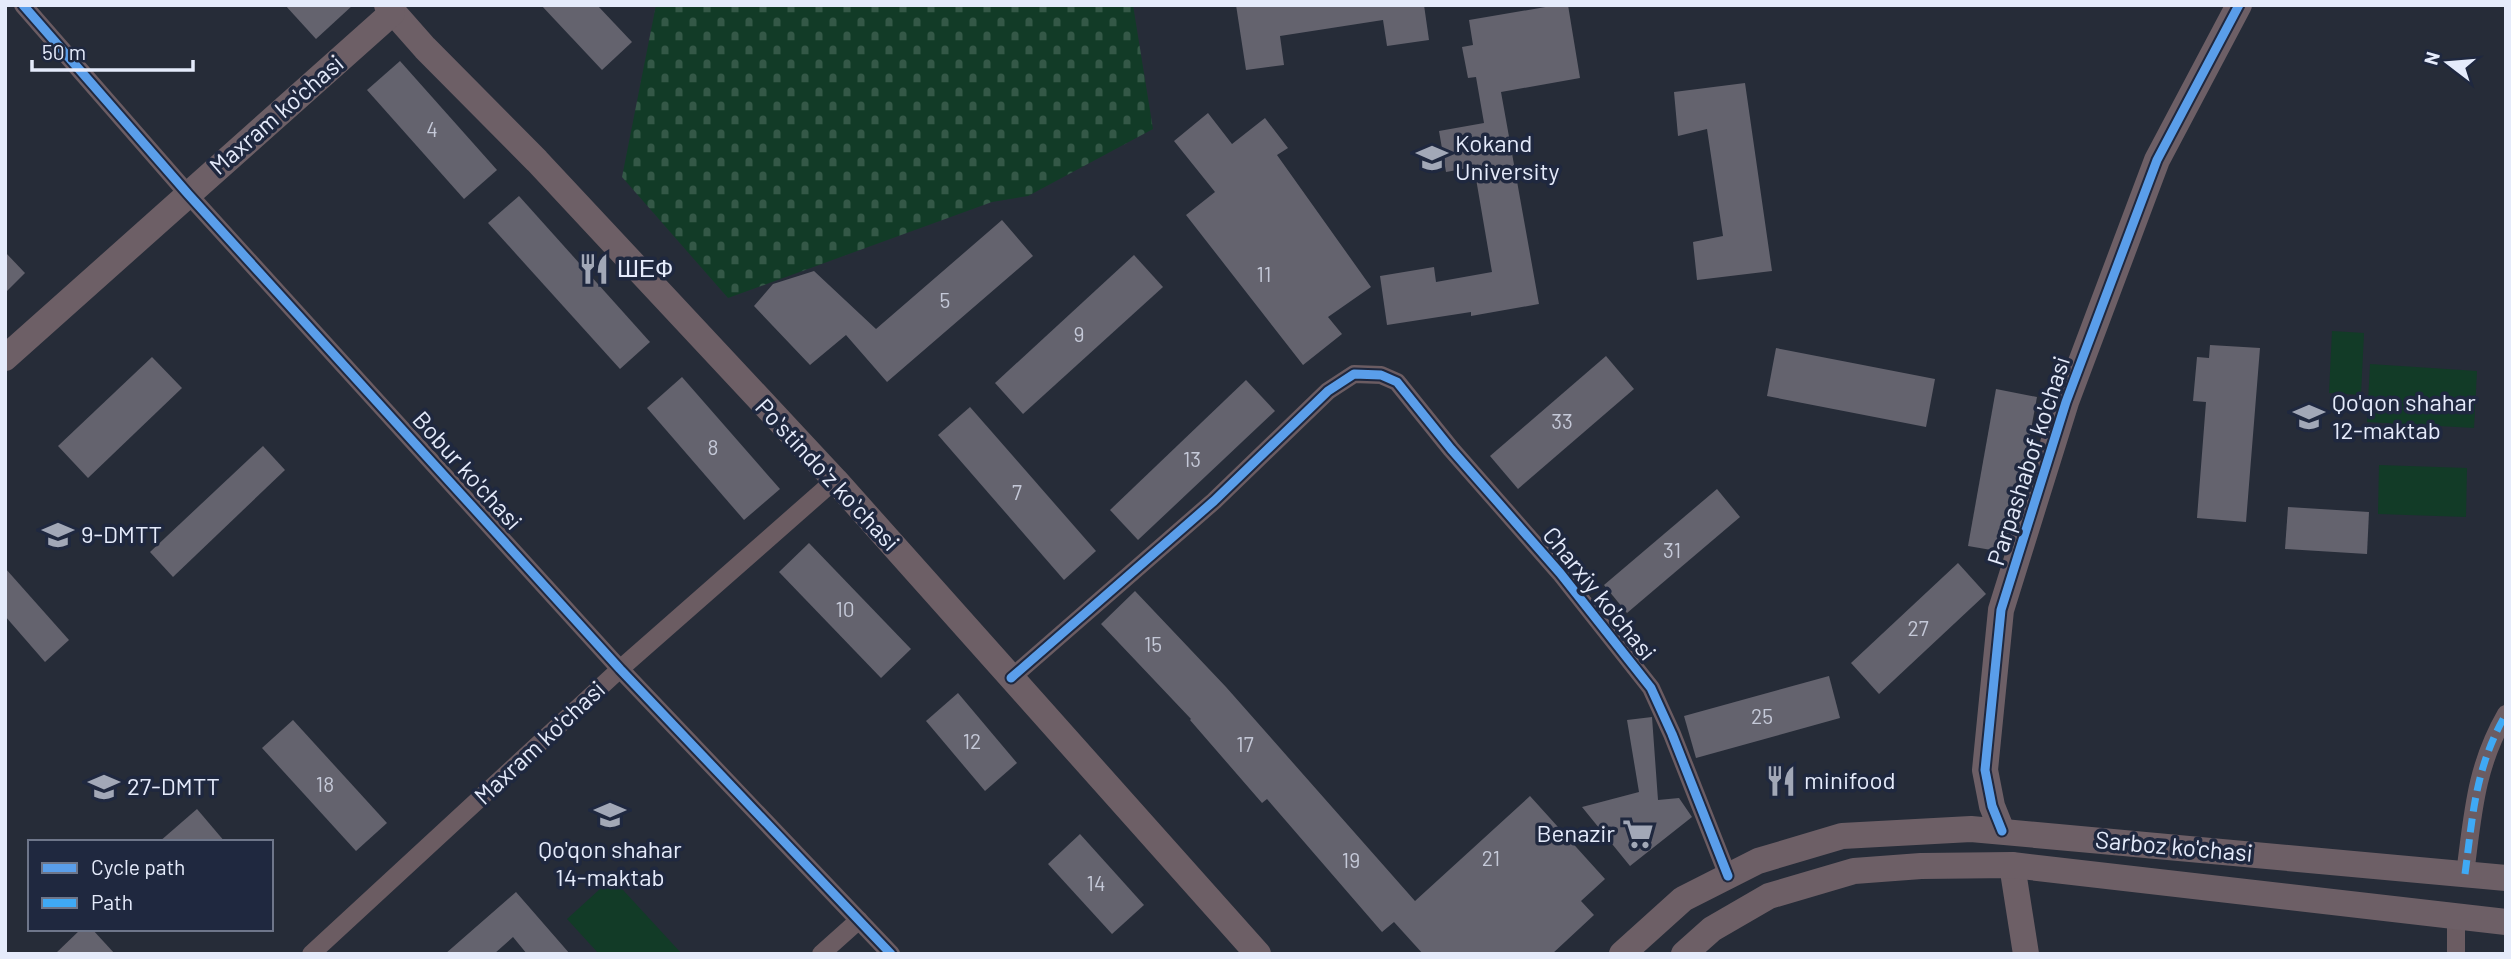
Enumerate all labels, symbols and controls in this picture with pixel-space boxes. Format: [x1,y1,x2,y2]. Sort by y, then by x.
scale bar [32,28,192,72]
north arrow [2413,28,2483,98]
text: 50 m [42,39,86,64]
street label: Maxram ko'chasi [203,48,349,180]
text: N [2418,49,2444,67]
house number: 4 [426,116,438,141]
place label: Kokand University [1455,128,1560,185]
school or university icon: Kokand University [1415,141,1449,175]
restaurant icon: ШЕФ [577,252,611,286]
place label: ШЕФ [617,253,673,282]
house number: 11 [1257,261,1271,286]
house number: 5 [940,287,950,312]
house number: 9 [1074,321,1084,346]
street label: Parpashabof ko'chasi [1980,352,2075,569]
place label: Qo'qon shahar 12-maktab [2332,387,2476,444]
street label: Poʻstindoʻz koʻchasi [750,392,906,556]
school or university icon: Qo'qon shahar 12-maktab [2292,400,2326,434]
street label: Bobur ko'chasi [407,405,529,535]
house number: 33 [1551,408,1573,433]
house number: 8 [708,434,718,459]
house number: 13 [1183,446,1201,471]
house number: 7 [1012,479,1022,504]
school or university icon: 9-DMTT [41,518,75,552]
place label: 9-DMTT [81,519,162,548]
street label: Charxiy ko'chasi [1537,520,1663,666]
house number: 31 [1663,537,1681,562]
house number: 10 [835,596,855,621]
house number: 27 [1907,615,1929,640]
house number: 15 [1144,631,1162,656]
street label: Maxram ko'chasi [468,674,610,810]
house number: 25 [1751,703,1773,728]
house number: 12 [963,728,981,753]
house number: 17 [1236,731,1254,756]
restaurant icon: minifood [1764,764,1798,798]
place label: minifood [1804,765,1896,794]
school or university icon: 27-DMTT [87,770,121,804]
place label: 27-DMTT [127,771,220,800]
house number: 18 [316,771,334,796]
school or university icon: Qo'qon shahar 14-maktab [593,798,627,832]
supermarket icon: Benazir [1621,817,1655,851]
place label: Benazir [1536,818,1615,847]
street label: Sarboz ko'chasi [2094,824,2254,867]
place label: Qo'qon shahar 14-maktab [538,834,682,891]
legend [28,840,273,931]
house number: 21 [1482,845,1500,870]
house number: 19 [1342,847,1360,872]
text: Cycle path [91,854,185,879]
house number: 14 [1087,870,1105,895]
text: Path [91,889,133,914]

